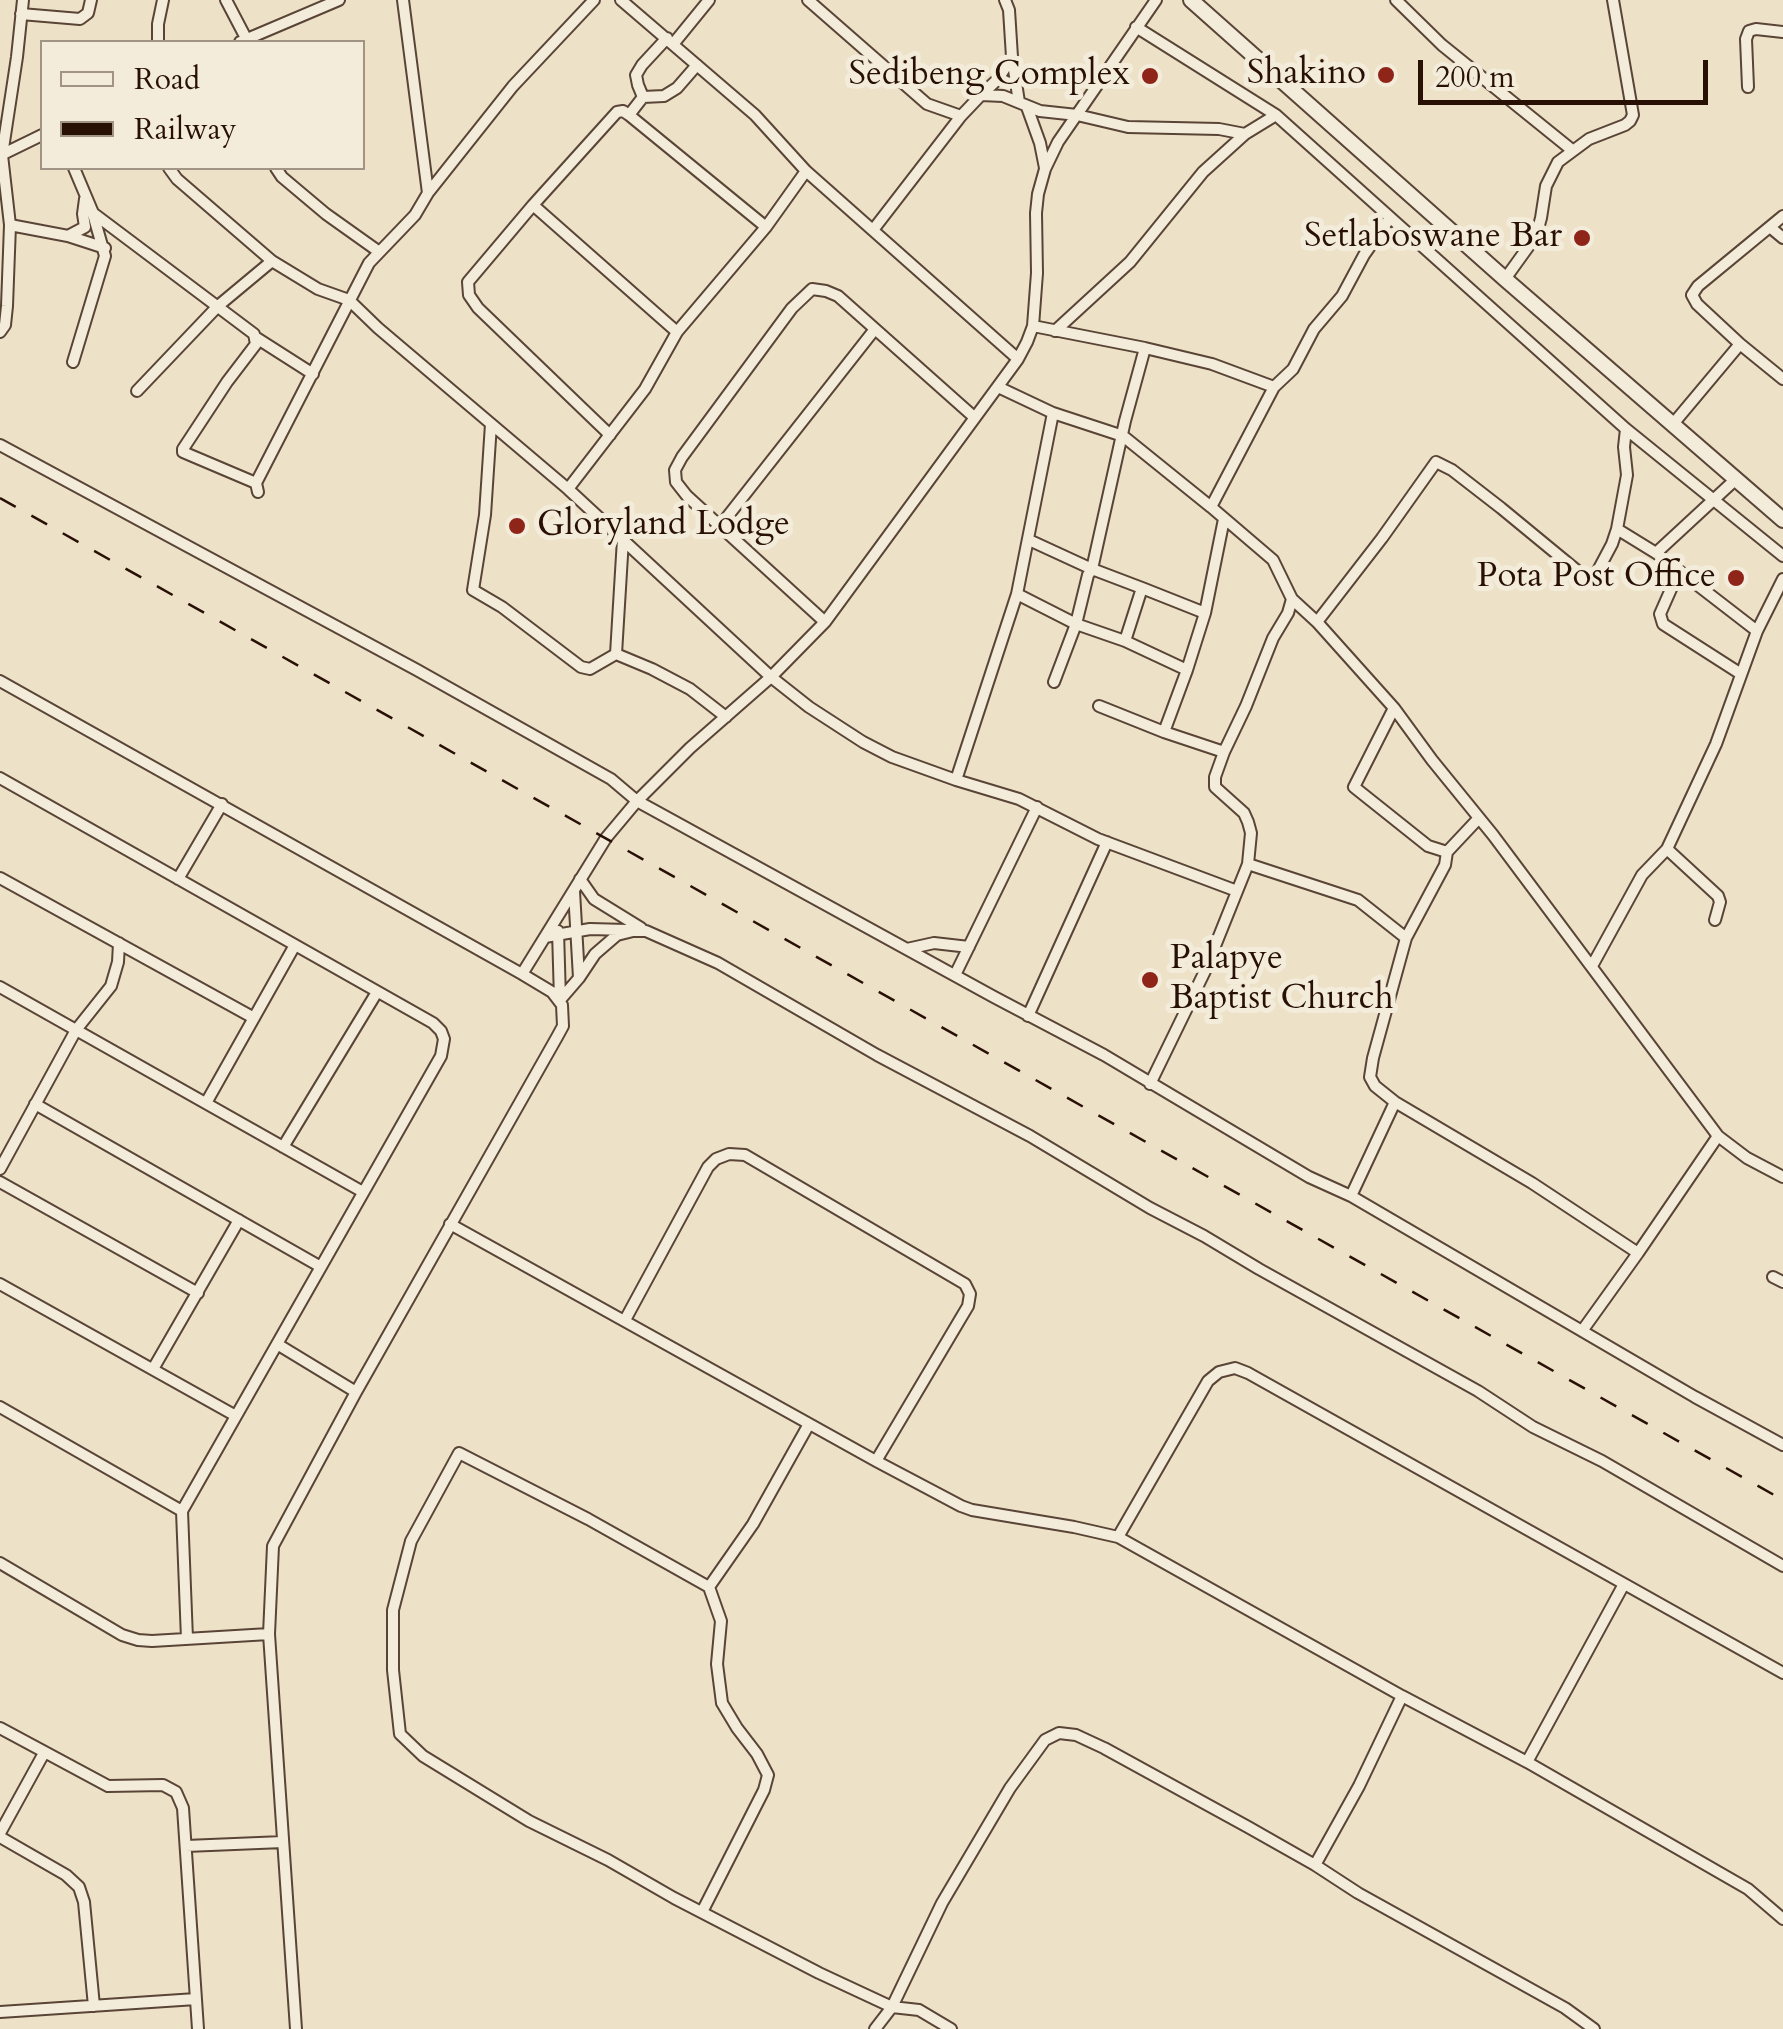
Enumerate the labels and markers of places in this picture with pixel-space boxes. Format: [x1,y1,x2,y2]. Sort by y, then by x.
place label: Shakino [1247,54,1366,96]
place label: Sedibeng Complex [848,55,1130,97]
marker: Shakino [1375,64,1397,86]
marker: Sedibeng Complex [1139,65,1161,87]
place label: Setlaboswane Bar [1304,217,1562,259]
marker: Setlaboswane Bar [1571,227,1593,249]
place label: Gloryland Lodge [537,505,790,547]
marker: Gloryland Lodge [506,515,528,537]
place label: Pota Post Office [1477,557,1716,599]
marker: Pota Post Office [1725,567,1747,589]
place label: Palapye Baptist Church [1170,939,1394,1021]
marker: Palapye Baptist Church [1139,969,1161,991]

